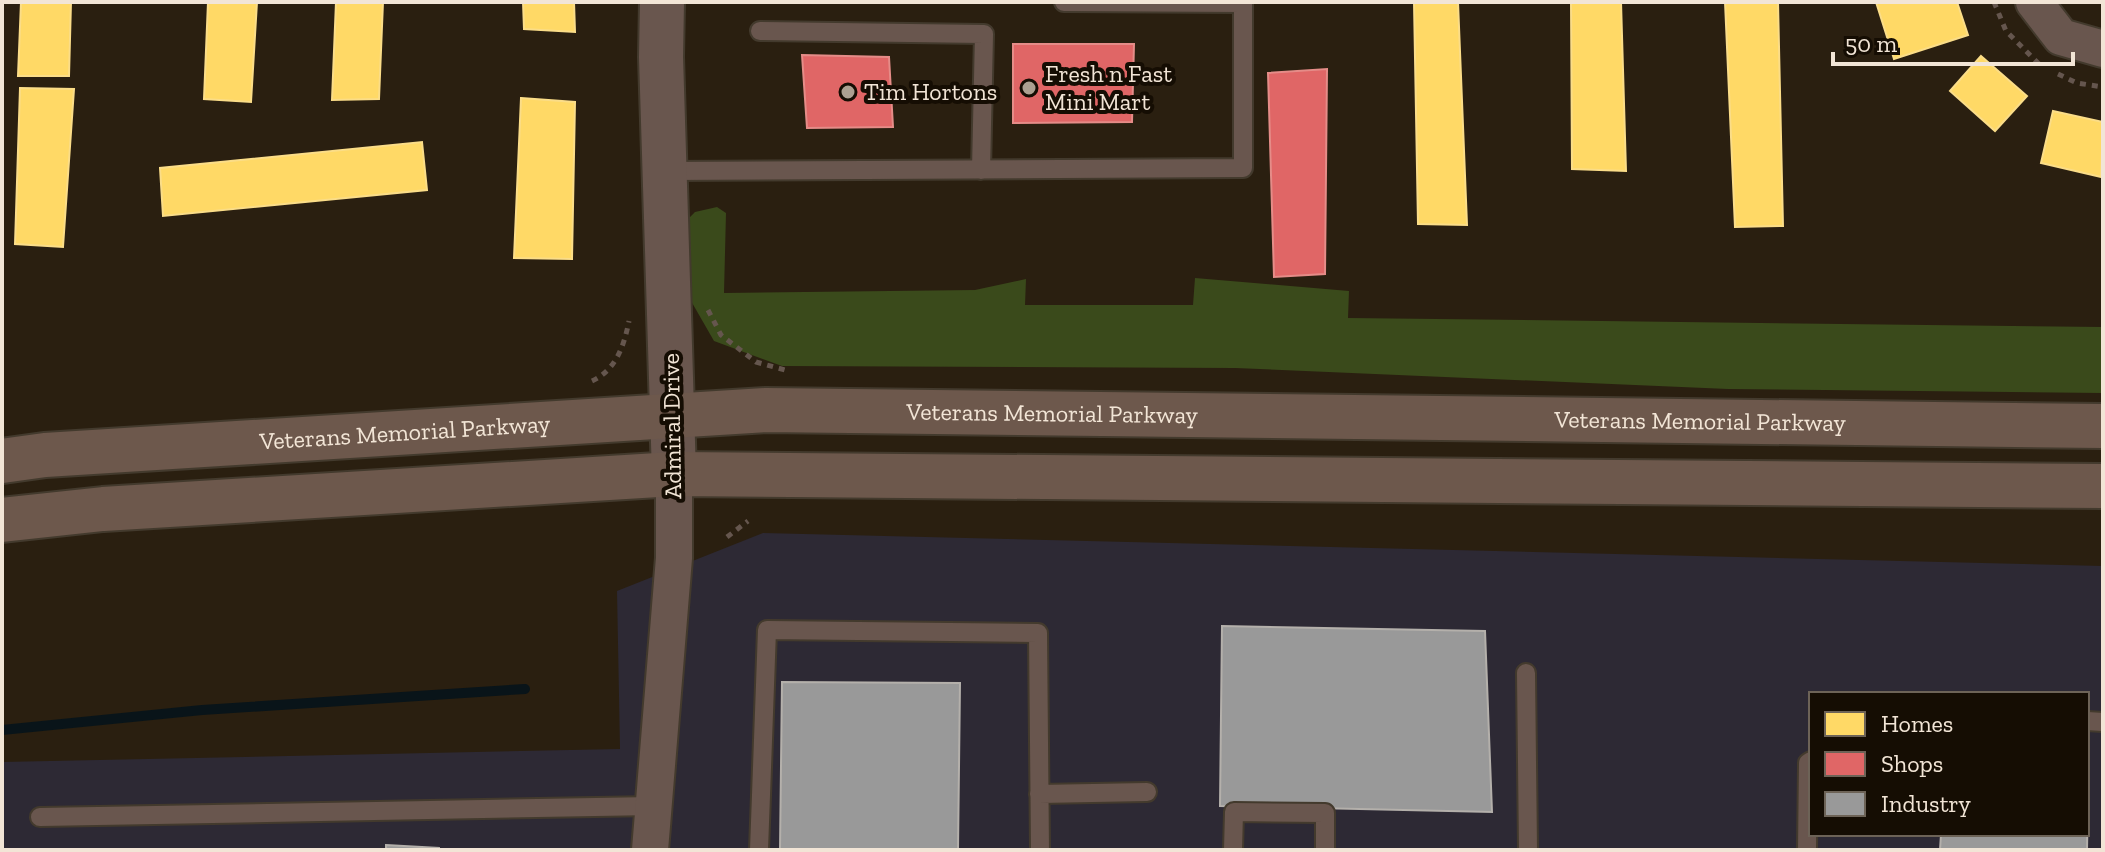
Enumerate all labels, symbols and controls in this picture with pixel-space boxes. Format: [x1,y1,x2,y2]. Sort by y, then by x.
scale bar [1833,16,2073,66]
text: 50 m [1845,29,1898,58]
place label: Fresh n Fast Mini Mart [1045,59,1172,116]
place label: Tim Hortons [864,77,997,106]
marker: Fresh n Fast Mini Mart [1020,79,1038,97]
marker: Tim Hortons [839,83,857,101]
street label: Admiral Drive [656,353,687,499]
street label: Veterans Memorial Parkway [905,397,1199,429]
street label: Veterans Memorial Parkway [1553,404,1847,437]
street label: Veterans Memorial Parkway [257,408,552,456]
legend [1809,692,2089,836]
text: Homes [1881,709,1953,738]
text: Shops [1881,749,1943,778]
text: Industry [1881,789,1972,818]

